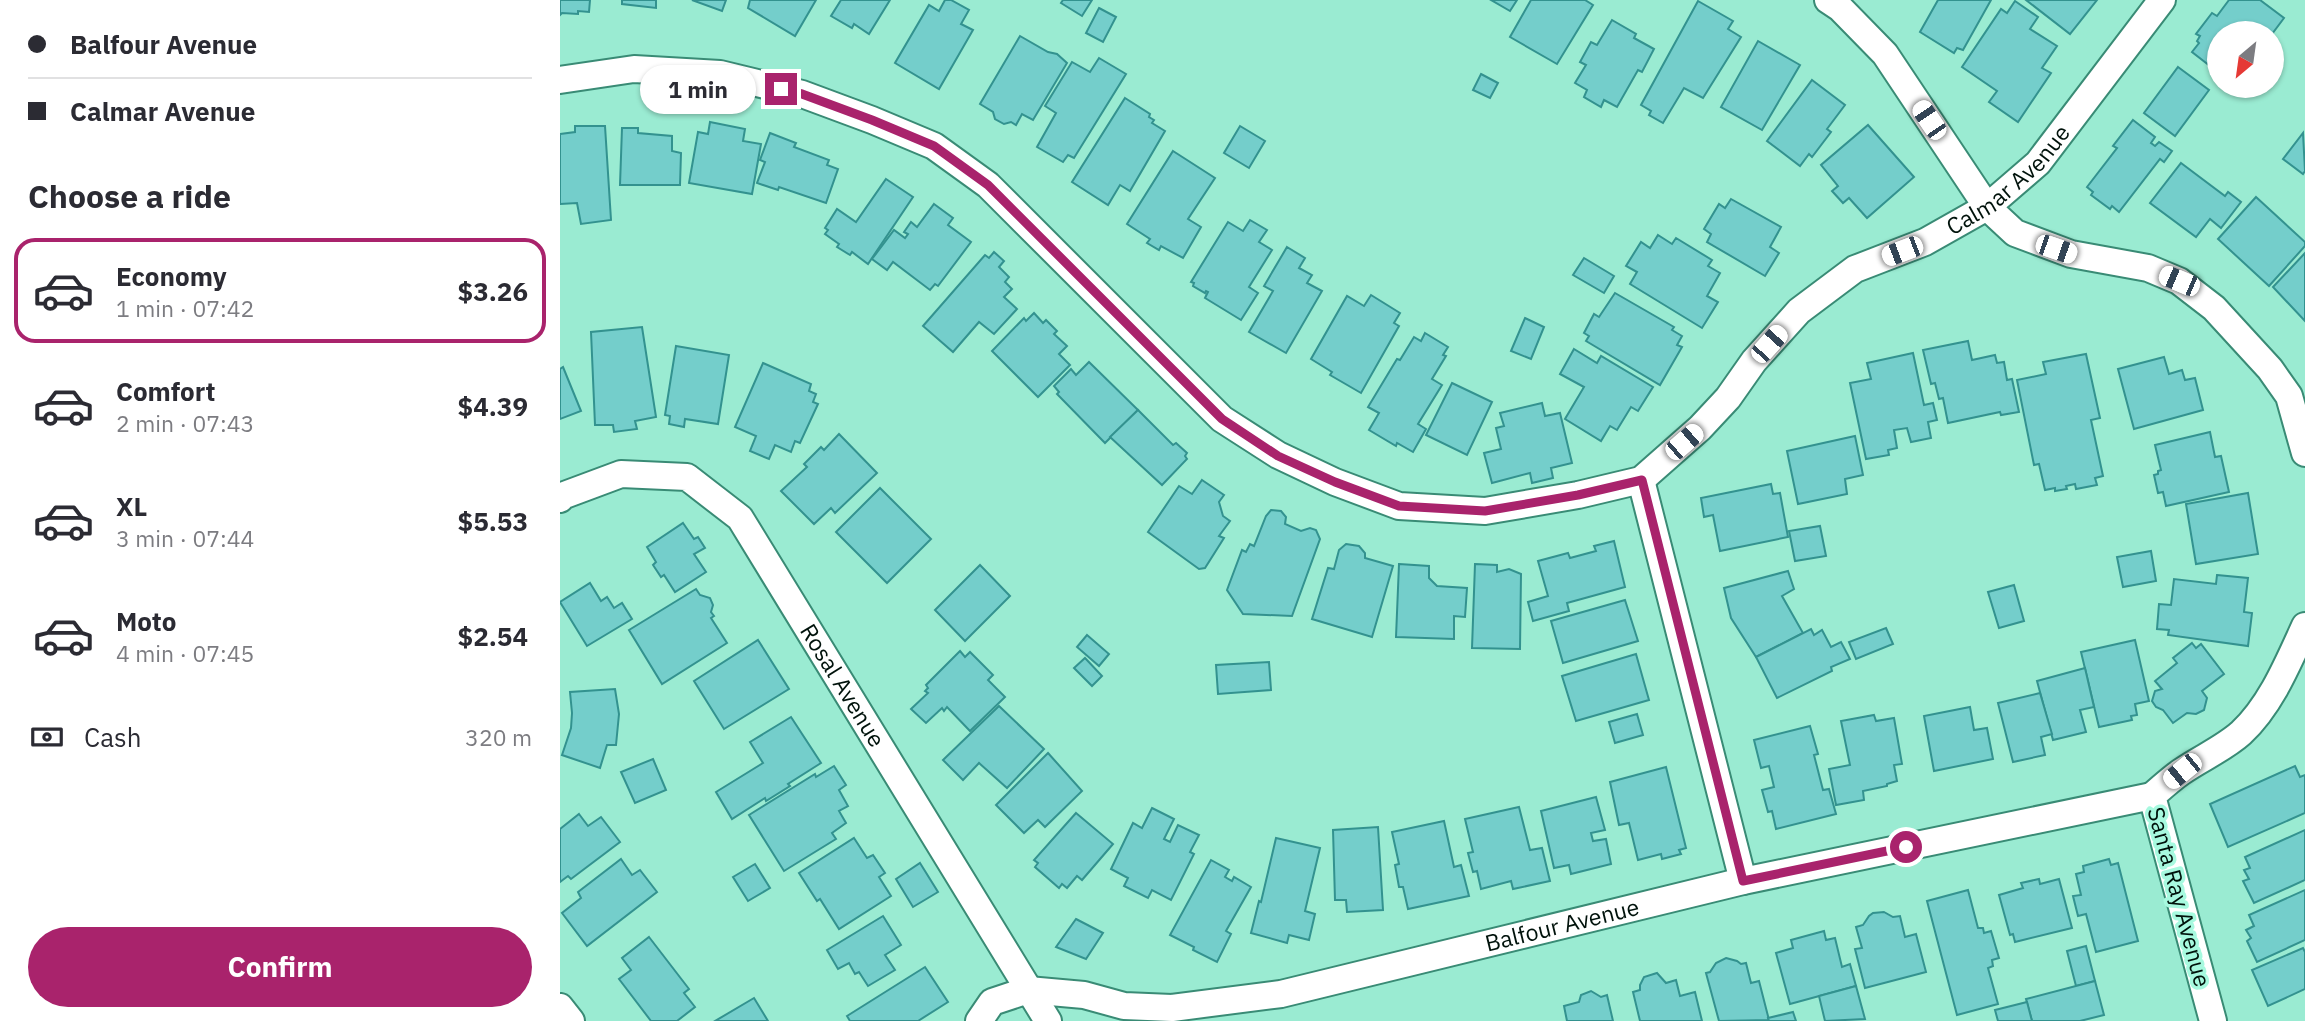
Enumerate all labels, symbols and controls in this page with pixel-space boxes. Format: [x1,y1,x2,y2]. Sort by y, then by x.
north arrow [2207,21,2284,98]
map controls [2207,21,2284,98]
text: Balfour Avenue [70,27,257,61]
callout: 1 min [641,64,756,114]
route end [765,73,797,105]
text: 1 min [668,74,728,104]
text: Calmar Avenue [70,94,255,128]
car [1909,97,1950,143]
street label: Calmar Avenue [1940,118,2076,241]
text: Choose a ride [28,175,231,217]
car [2033,232,2080,266]
car [1879,234,1926,268]
icon: car [32,259,95,322]
text: Economy [116,259,227,293]
car [2156,263,2203,299]
text: $3.26 [458,274,528,308]
text: 1 min · 07:42 [116,293,254,323]
car [1748,321,1791,367]
icon: car [32,374,95,437]
text: Comfort [116,374,215,408]
text: $4.39 [458,389,528,423]
text: 2 min · 07:43 [116,408,254,438]
car [1662,420,1707,464]
icon: car [32,489,95,552]
text: XL [116,489,147,523]
text: $5.53 [458,504,528,538]
text: 3 min · 07:44 [116,523,254,553]
icon: car [32,604,95,667]
text: Moto [116,604,176,638]
street label: Rosal Avenue [794,618,893,752]
text: $2.54 [458,619,528,653]
text: 4 min · 07:45 [116,638,254,668]
icon: cash [28,718,66,756]
text: Cash [84,720,141,754]
text: 320 m [465,722,532,752]
car [2160,750,2205,792]
street label: Santa Ray Avenue [2142,804,2218,990]
route start [1890,831,1922,863]
street label: Balfour Avenue [1482,891,1642,958]
button: Confirm [28,927,532,1007]

